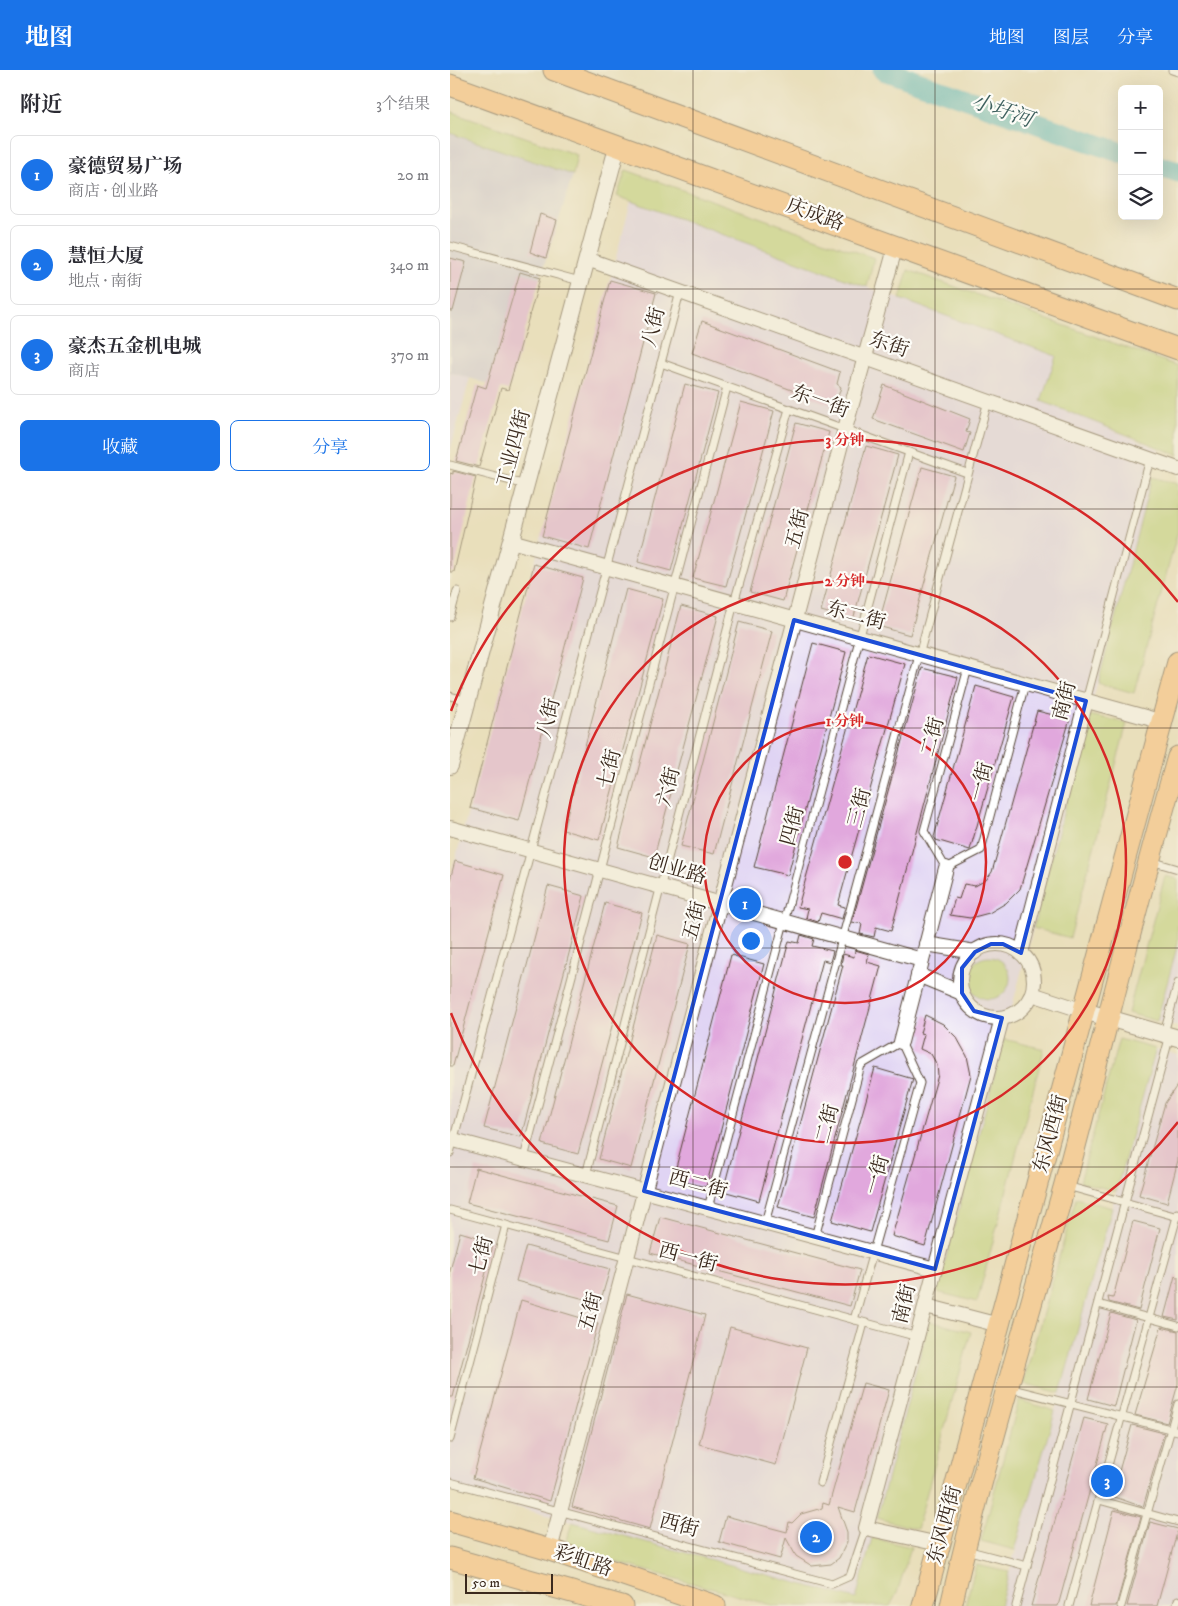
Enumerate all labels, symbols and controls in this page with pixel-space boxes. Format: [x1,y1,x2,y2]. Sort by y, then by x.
text: 地图 [25,23,73,53]
text: 地图 [989,27,1025,49]
text: 图层 [1053,27,1089,49]
text: 分享 [1117,27,1153,49]
map controls [1118,85,1163,220]
button: + [1118,85,1163,130]
water label: 小圩河 [968,88,1040,135]
text: 附近 [20,92,62,118]
text: 3个结果 [376,94,430,114]
button: − [1118,130,1163,175]
text: 豪德贸易广场 [68,155,182,178]
text: 1 [34,165,40,185]
text: 20 m [397,165,429,185]
button: layers [1118,175,1163,220]
text: 商店 · 创业路 [68,181,159,201]
street label: 庆成路 [783,193,847,237]
text: 慧恒大厦 [68,245,144,268]
text: 2 [33,255,41,275]
text: 340 m [390,255,429,275]
text: 地点 · 南街 [68,271,143,291]
street label: 八街 [637,304,671,350]
street label: 东街 [866,327,912,363]
text: 豪杰五金机电城 [68,335,201,358]
text: 3 [34,345,40,365]
text: 370 m [391,345,429,365]
text: 商店 [68,361,100,381]
street label: 东一街 [788,380,852,424]
street label: 工业四街 [492,407,536,491]
button: 收藏 [20,420,220,471]
button: 分享 [230,420,430,471]
text: 3 分钟 [826,431,864,450]
street label: 五街 [781,506,815,552]
text: 2 分钟 [825,572,865,591]
street label: 东二街 [824,596,888,636]
street label: 南街 [1048,678,1082,724]
street label: 八街 [532,695,566,741]
text: 1 分钟 [826,712,864,731]
street label: 二街 [916,714,950,760]
street label: 七街 [593,746,627,792]
street label: 一街 [965,759,999,805]
street label: 六街 [652,764,686,810]
street label: 三街 [843,785,877,831]
street label: 四街 [776,803,810,849]
street label: 创业路 [645,850,709,890]
centre of rings [836,853,854,871]
pin: 1 [729,885,761,923]
street label: 五街 [678,898,712,944]
your location [738,928,764,954]
street label: 东风西街 [1029,1092,1073,1176]
street label: 二街 [811,1101,845,1147]
street label: 一街 [860,1152,896,1198]
street label: 西二街 [666,1165,730,1205]
street label: 七街 [465,1233,499,1279]
street label: 西一街 [656,1238,720,1278]
street label: 南街 [888,1282,922,1326]
street label: 五街 [574,1289,608,1335]
pin: 3 [1091,1462,1123,1500]
street label: 东风西街 [923,1483,967,1567]
street label: 西街 [656,1509,702,1543]
pin: 2 [800,1518,832,1556]
street label: 彩虹路 [551,1539,615,1583]
scale bar [465,1571,552,1594]
text: 50 m [472,1574,500,1592]

